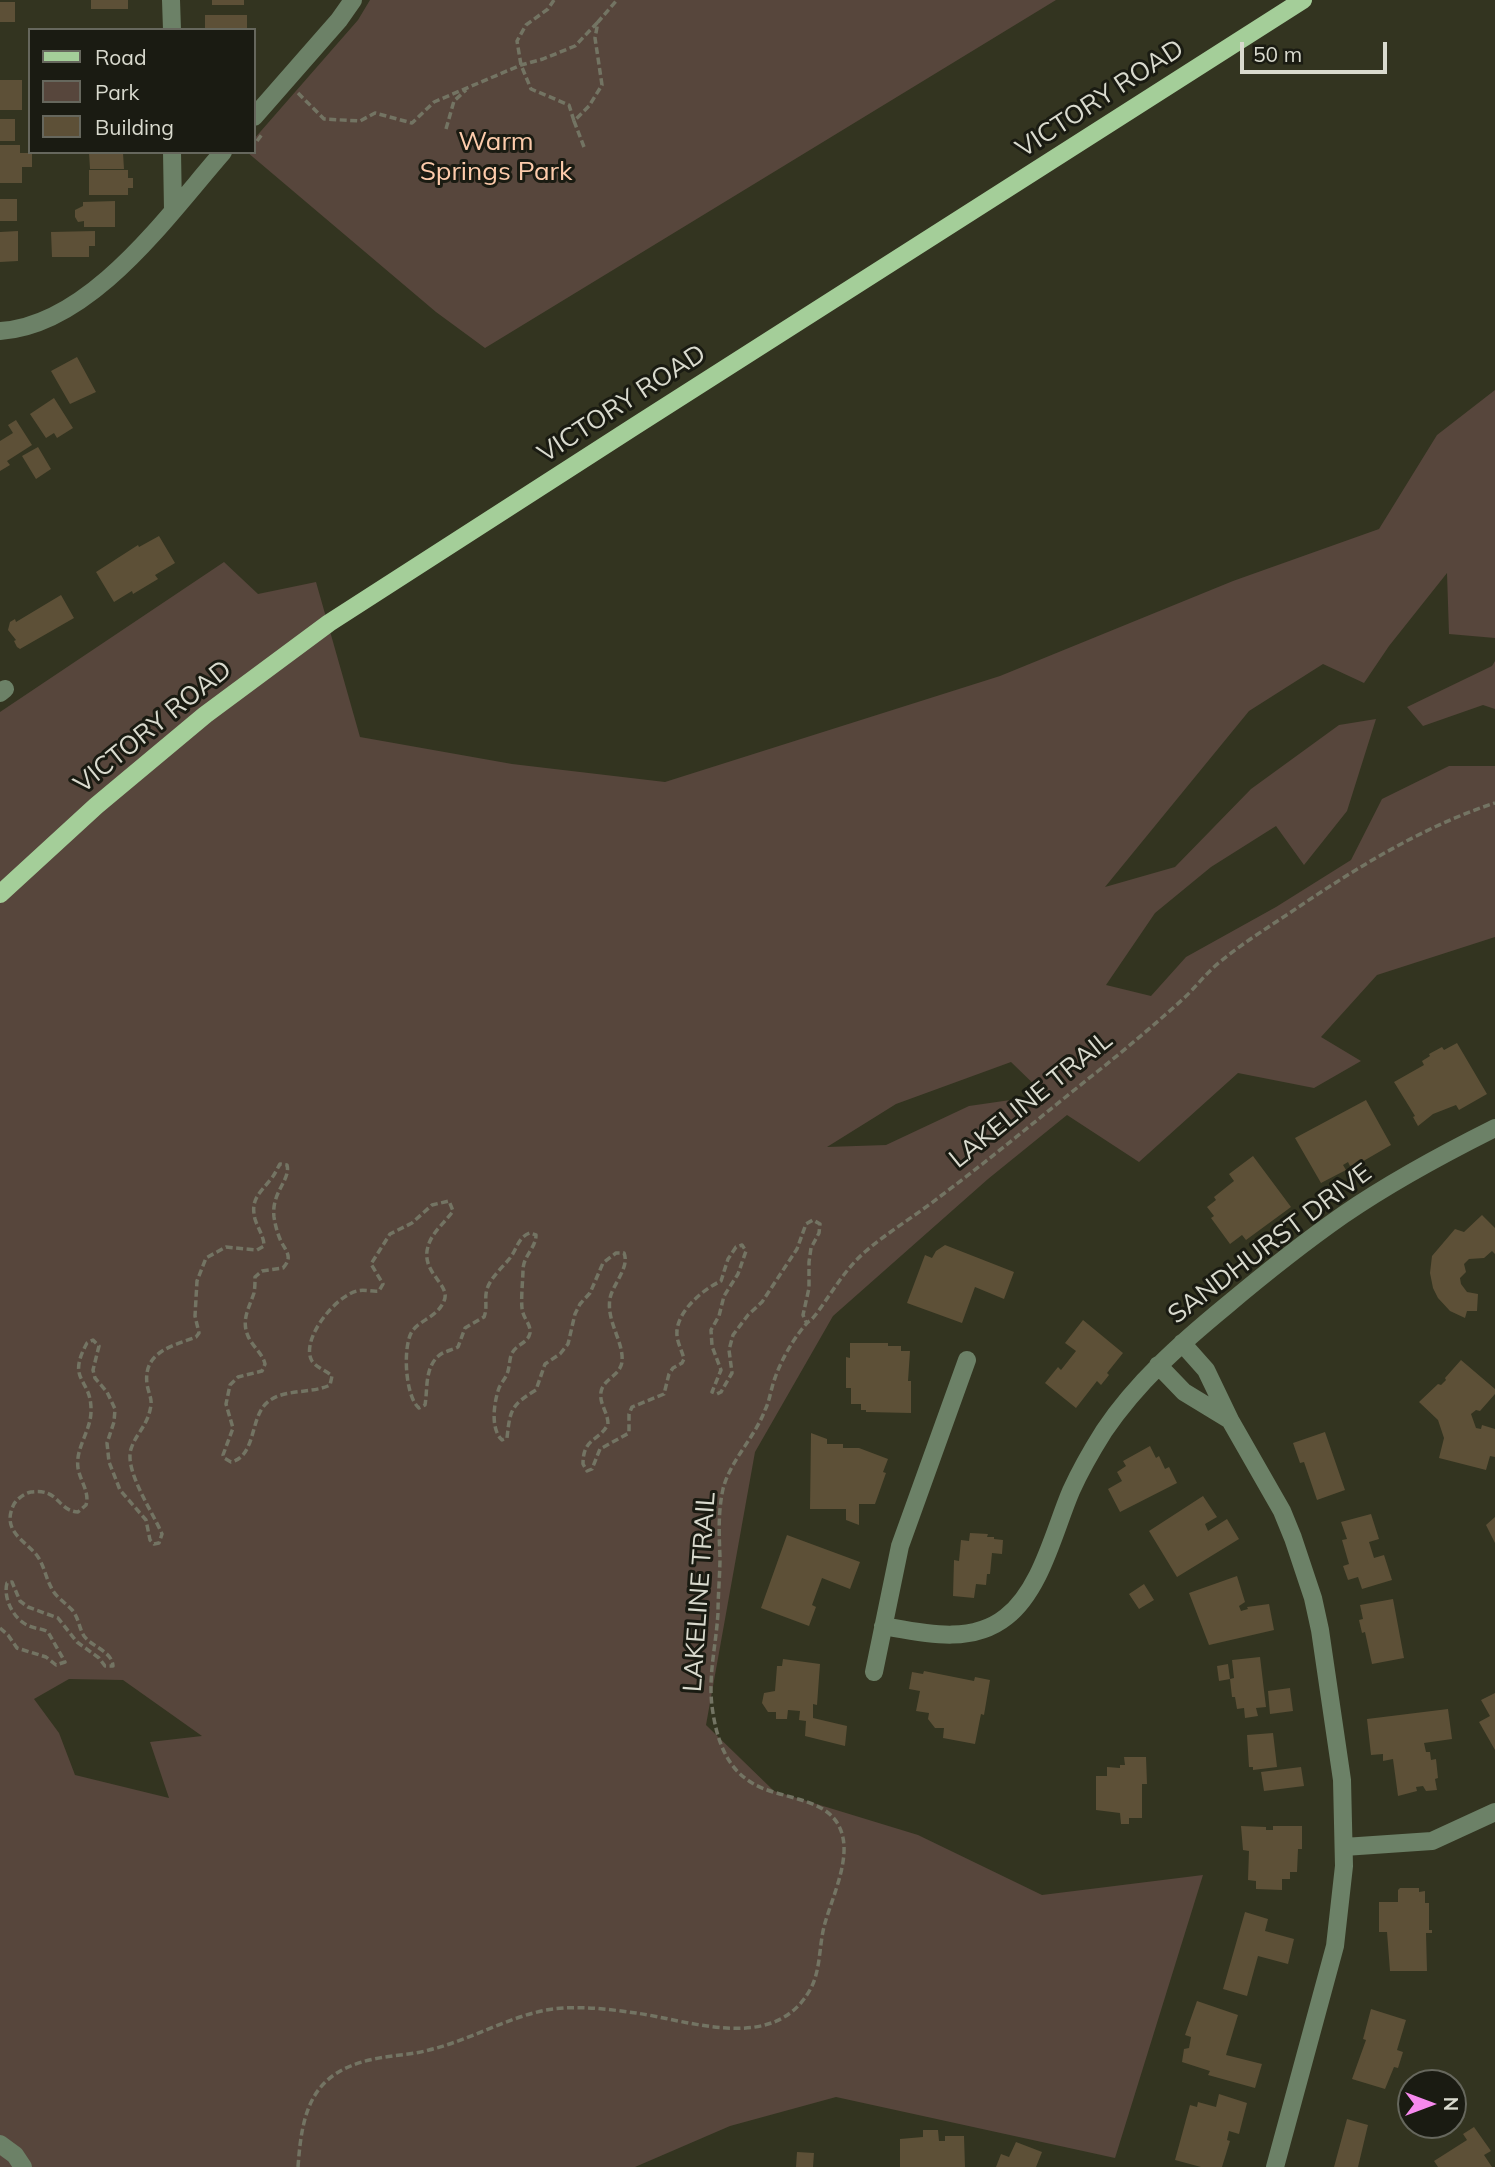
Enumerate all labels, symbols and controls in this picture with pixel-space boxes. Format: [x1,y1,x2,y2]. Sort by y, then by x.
legend [28,28,256,154]
scale bar [1243,28,1390,72]
street label: VICTORY ROAD [1010,33,1190,165]
text: 50 m [1253,41,1302,67]
text: Road [95,44,146,70]
text: Park [95,79,139,105]
text: Building [95,114,174,140]
park label: Warm Springs Park [420,126,572,188]
street label: VICTORY ROAD [532,338,712,470]
street label: VICTORY ROAD [68,654,238,800]
street label: LAKELINE TRAIL [943,1025,1119,1175]
street label: SANDHURST DRIVE [1162,1157,1378,1331]
street label: LAKELINE TRAIL [677,1491,723,1693]
north arrow [1397,2069,1467,2139]
text: N [1439,2097,1463,2111]

